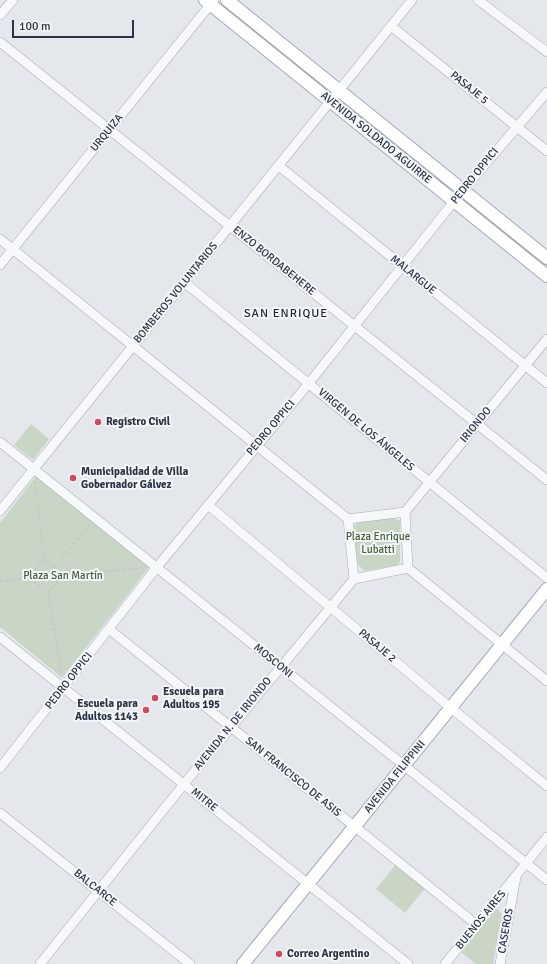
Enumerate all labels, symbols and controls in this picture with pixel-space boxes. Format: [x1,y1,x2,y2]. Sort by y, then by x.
scale bar [14,12,136,38]
text: 100 m [19,19,51,34]
street label: PASAJE 5 [447,69,491,107]
street label: AVENIDA SOLDADO AGUIRRE [318,89,434,187]
street label: URQUIZA [88,112,126,154]
street label: PEDRO OPPICI [448,145,502,207]
street label: ENZO BORDABEHERE [230,224,318,298]
street label: BOMBEROS VOLUNTARIOS [131,240,221,346]
street label: MALARGUE [387,253,439,297]
district label: SAN ENRIQUE [244,307,328,321]
street label: VIRGEN DE LOS ÁNGELES [315,386,417,474]
street label: PEDRO OPPICI [244,398,298,458]
street label: IRIONDO [458,404,494,446]
place label: Registro Civil [106,415,170,429]
marker: Registro Civil [93,417,103,427]
place label: Municipalidad de Villa Gobernador Gálvez [81,465,188,491]
marker: Municipalidad de Villa Gobernador Gálvez [68,473,78,483]
park label: Plaza Enrique Lubatti [346,530,410,556]
park label: Plaza San Martín [23,569,103,583]
street label: PASAJE 2 [356,627,398,665]
street label: MOSCONI [251,641,295,681]
street label: PEDRO OPPICI [43,650,95,712]
street label: AVENIDA N. DE IRIONDO [191,675,275,773]
place label: Escuela para Adultos 195 [163,685,224,711]
marker: Escuela para Adultos 195 [150,693,160,703]
place label: Escuela para Adultos 1143 [75,697,138,723]
marker: Escuela para Adultos 1143 [141,705,151,715]
street label: SAN FRANCISCO DE ASIS [242,734,344,820]
street label: AVENIDA FILIPPINI [362,738,428,816]
street label: MITRE [188,785,220,815]
street label: BALCARCE [71,867,119,909]
street label: BUENOS AIRES [453,888,509,952]
street label: CASEROS [496,907,516,955]
place label: Correo Argentino [287,947,369,961]
marker: Correo Argentino [274,949,284,959]

